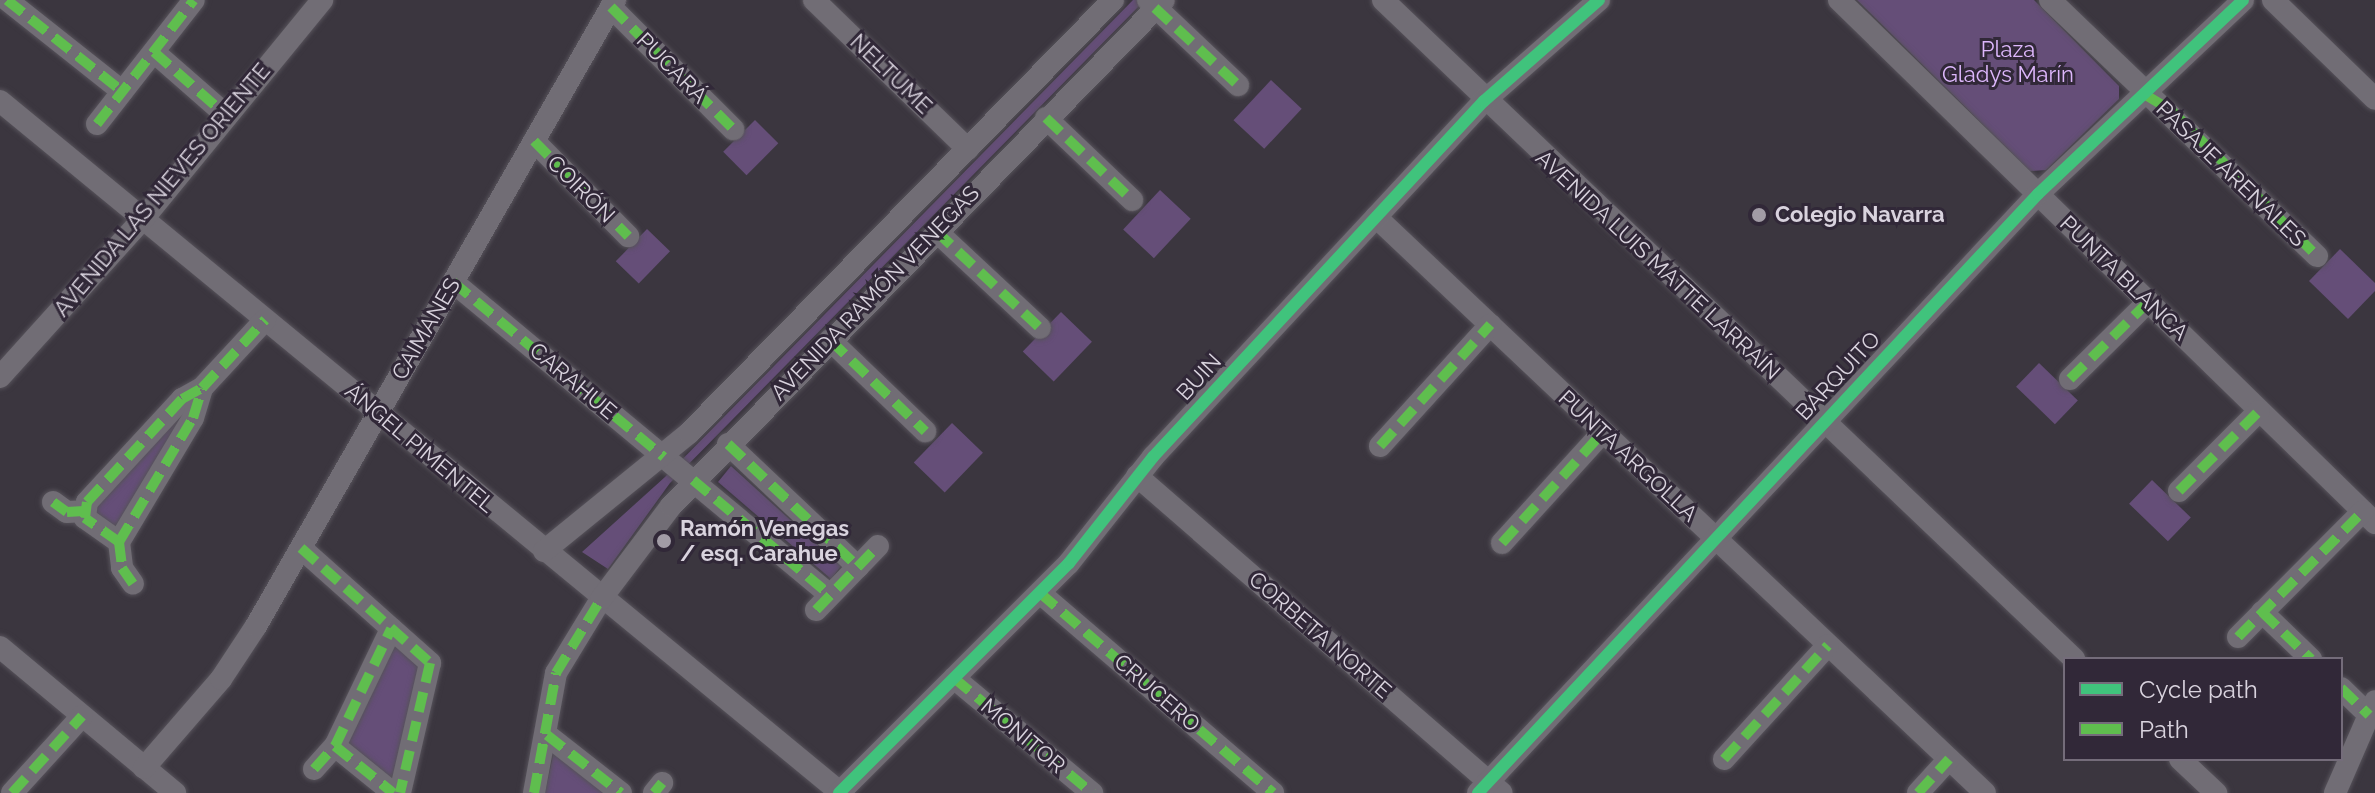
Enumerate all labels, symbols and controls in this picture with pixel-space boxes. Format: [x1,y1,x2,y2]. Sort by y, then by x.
street label: PUCARÁ [631,27,713,109]
street label: NELTUME [845,29,937,119]
park label: Plaza Gladys Marín [1942,36,2074,88]
street label: AVENIDA LAS NIEVES ORIENTE [48,58,276,322]
street label: PASAJE ARENALES [2150,95,2312,253]
street label: AVENIDA LUIS MATTE LARRAÍN [1530,144,1786,386]
street label: COIRÓN [542,150,620,228]
street label: AVENIDA RAMÓN VENEGAS [765,180,985,406]
place label: Colegio Navarra [1775,202,1945,228]
marker: Colegio Navarra [1750,206,1768,224]
street label: PUNTA BLANCA [2054,210,2194,346]
street label: CAIMANES [386,273,466,385]
street label: BARQUITO [1790,326,1886,426]
street label: CARAHUE [524,337,622,425]
street label: BUIN [1171,348,1227,406]
street label: ÁNGEL PIMENTEL [340,377,500,519]
street label: PUNTA ARGOLLA [1553,384,1703,528]
place label: Ramón Venegas / esq. Carahue [680,515,850,566]
marker: Ramón Venegas / esq. Carahue [655,532,673,550]
street label: CORBETA NORTE [1243,566,1397,704]
street label: CRUCERO [1109,648,1205,738]
legend [2063,657,2343,761]
text: Cycle path [2139,675,2258,704]
street label: MONITOR [975,693,1071,779]
text: Path [2139,715,2189,744]

